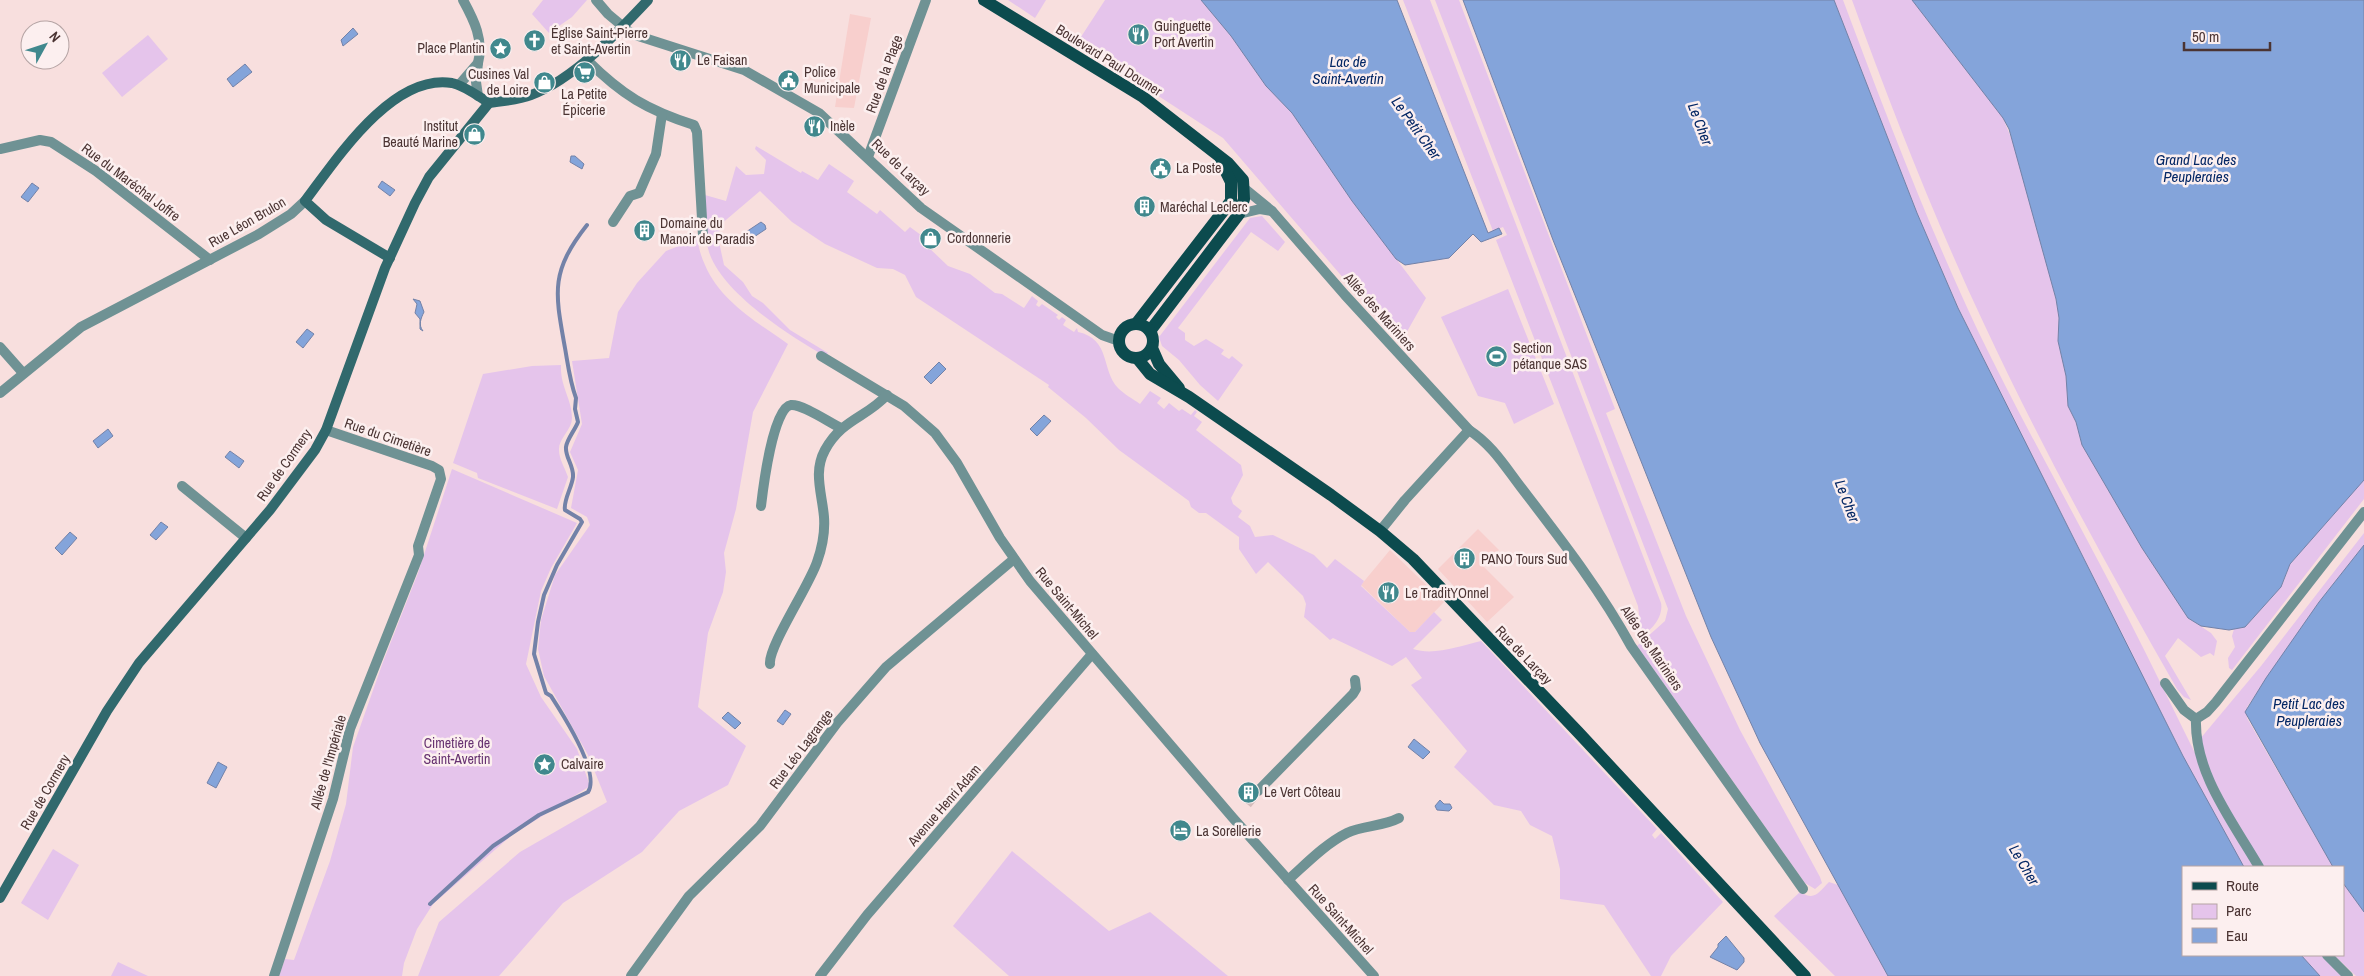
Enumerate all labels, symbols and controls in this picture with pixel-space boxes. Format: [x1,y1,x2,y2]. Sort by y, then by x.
place label: Guinguette Port Avertin [1154,17,1214,51]
north arrow [20,20,70,70]
street label: Boulevard Paul Doumer [1053,20,1166,100]
scale bar [2184,20,2270,52]
restaurant icon: Guinguette Port Avertin [1126,22,1150,46]
place label: Église Saint-Pierre et Saint-Avertin [551,24,648,58]
text: 50 m [2192,26,2219,47]
text: N [45,28,65,46]
church icon: Église Saint-Pierre et Saint-Avertin [523,29,547,53]
street label: Rue de la Plage [862,33,906,115]
place icon: Place Plantin [489,36,513,60]
place label: Place Plantin [417,39,485,57]
restaurant icon: Le Faisan [669,48,693,72]
place label: Le Faisan [697,51,748,69]
water label: Lac de Saint-Avertin [1312,51,1384,89]
supermarket icon: La Petite Épicerie [572,60,596,84]
place label: Police Municipale [804,63,860,97]
place label: Cusines Val de Loire [468,65,529,99]
public building icon: Police Municipale [776,68,800,92]
shop icon: Cusines Val de Loire [533,70,557,94]
place label: La Petite Épicerie [561,85,607,119]
water label: Le Petit Cher [1387,92,1447,164]
water label: Le Cher [1683,100,1718,149]
restaurant icon: Inèle [802,114,826,138]
place label: Institut Beauté Marine [383,117,458,151]
place label: Inèle [830,117,855,135]
shop icon: Institut Beauté Marine [462,122,486,146]
street label: Rue de Larçay [868,135,934,200]
street label: Rue du Maréchal Joffre [78,139,184,225]
water label: Grand Lac des Peupleraies [2156,149,2236,187]
public building icon: La Poste [1148,156,1172,180]
place label: La Poste [1176,159,1221,177]
street label: Rue Léon Brulon [205,193,289,251]
building icon: Maréchal Leclerc [1132,195,1156,219]
place label: Maréchal Leclerc [1160,198,1248,216]
place label: Domaine du Manoir de Paradis [660,214,755,248]
building icon: Domaine du Manoir de Paradis [632,219,656,243]
shop icon: Cordonnerie [919,226,943,250]
place label: Cordonnerie [947,229,1011,247]
street label: Allée des Mariniers [1340,268,1420,355]
place label: Section pétanque SAS [1513,339,1587,373]
sports icon: Section pétanque SAS [1485,344,1509,368]
street label: Rue du Cimetière [342,414,434,460]
street label: Rue de Cormery [252,425,316,505]
water label: Le Cher [1830,477,1865,526]
building icon: PANO Tours Sud [1453,547,1477,571]
place label: PANO Tours Sud [1481,550,1567,568]
street label: Rue Saint-Michel [1032,563,1102,643]
restaurant icon: Le TraditYOnnel [1377,581,1401,605]
place label: Le TraditYOnnel [1405,584,1489,602]
street label: Allée des Mariniers [1616,601,1687,694]
street label: Rue de Larçay [1492,622,1557,688]
water label: Petit Lac des Peupleraies [2273,693,2345,731]
street label: Rue Léo Lagrange [765,706,837,792]
street label: Allée de l'Impériale [306,713,350,812]
park label: Cimetière de Saint-Avertin [424,734,490,768]
street label: Rue de Cormery [16,751,74,833]
place icon: Calvaire [533,752,557,776]
place label: Calvaire [561,755,604,773]
street label: Avenue Henri Adam [903,760,984,850]
building icon: Le Vert Côteau [1236,780,1260,804]
place label: Le Vert Côteau [1264,783,1341,801]
hotel icon: La Sorellerie [1168,819,1192,843]
place label: La Sorellerie [1196,822,1261,840]
water label: Le Cher [2004,841,2045,890]
legend [2182,866,2344,956]
text: Route [2226,875,2259,896]
street label: Rue Saint-Michel [1305,880,1377,958]
text: Parc [2226,900,2251,921]
text: Eau [2226,925,2248,946]

